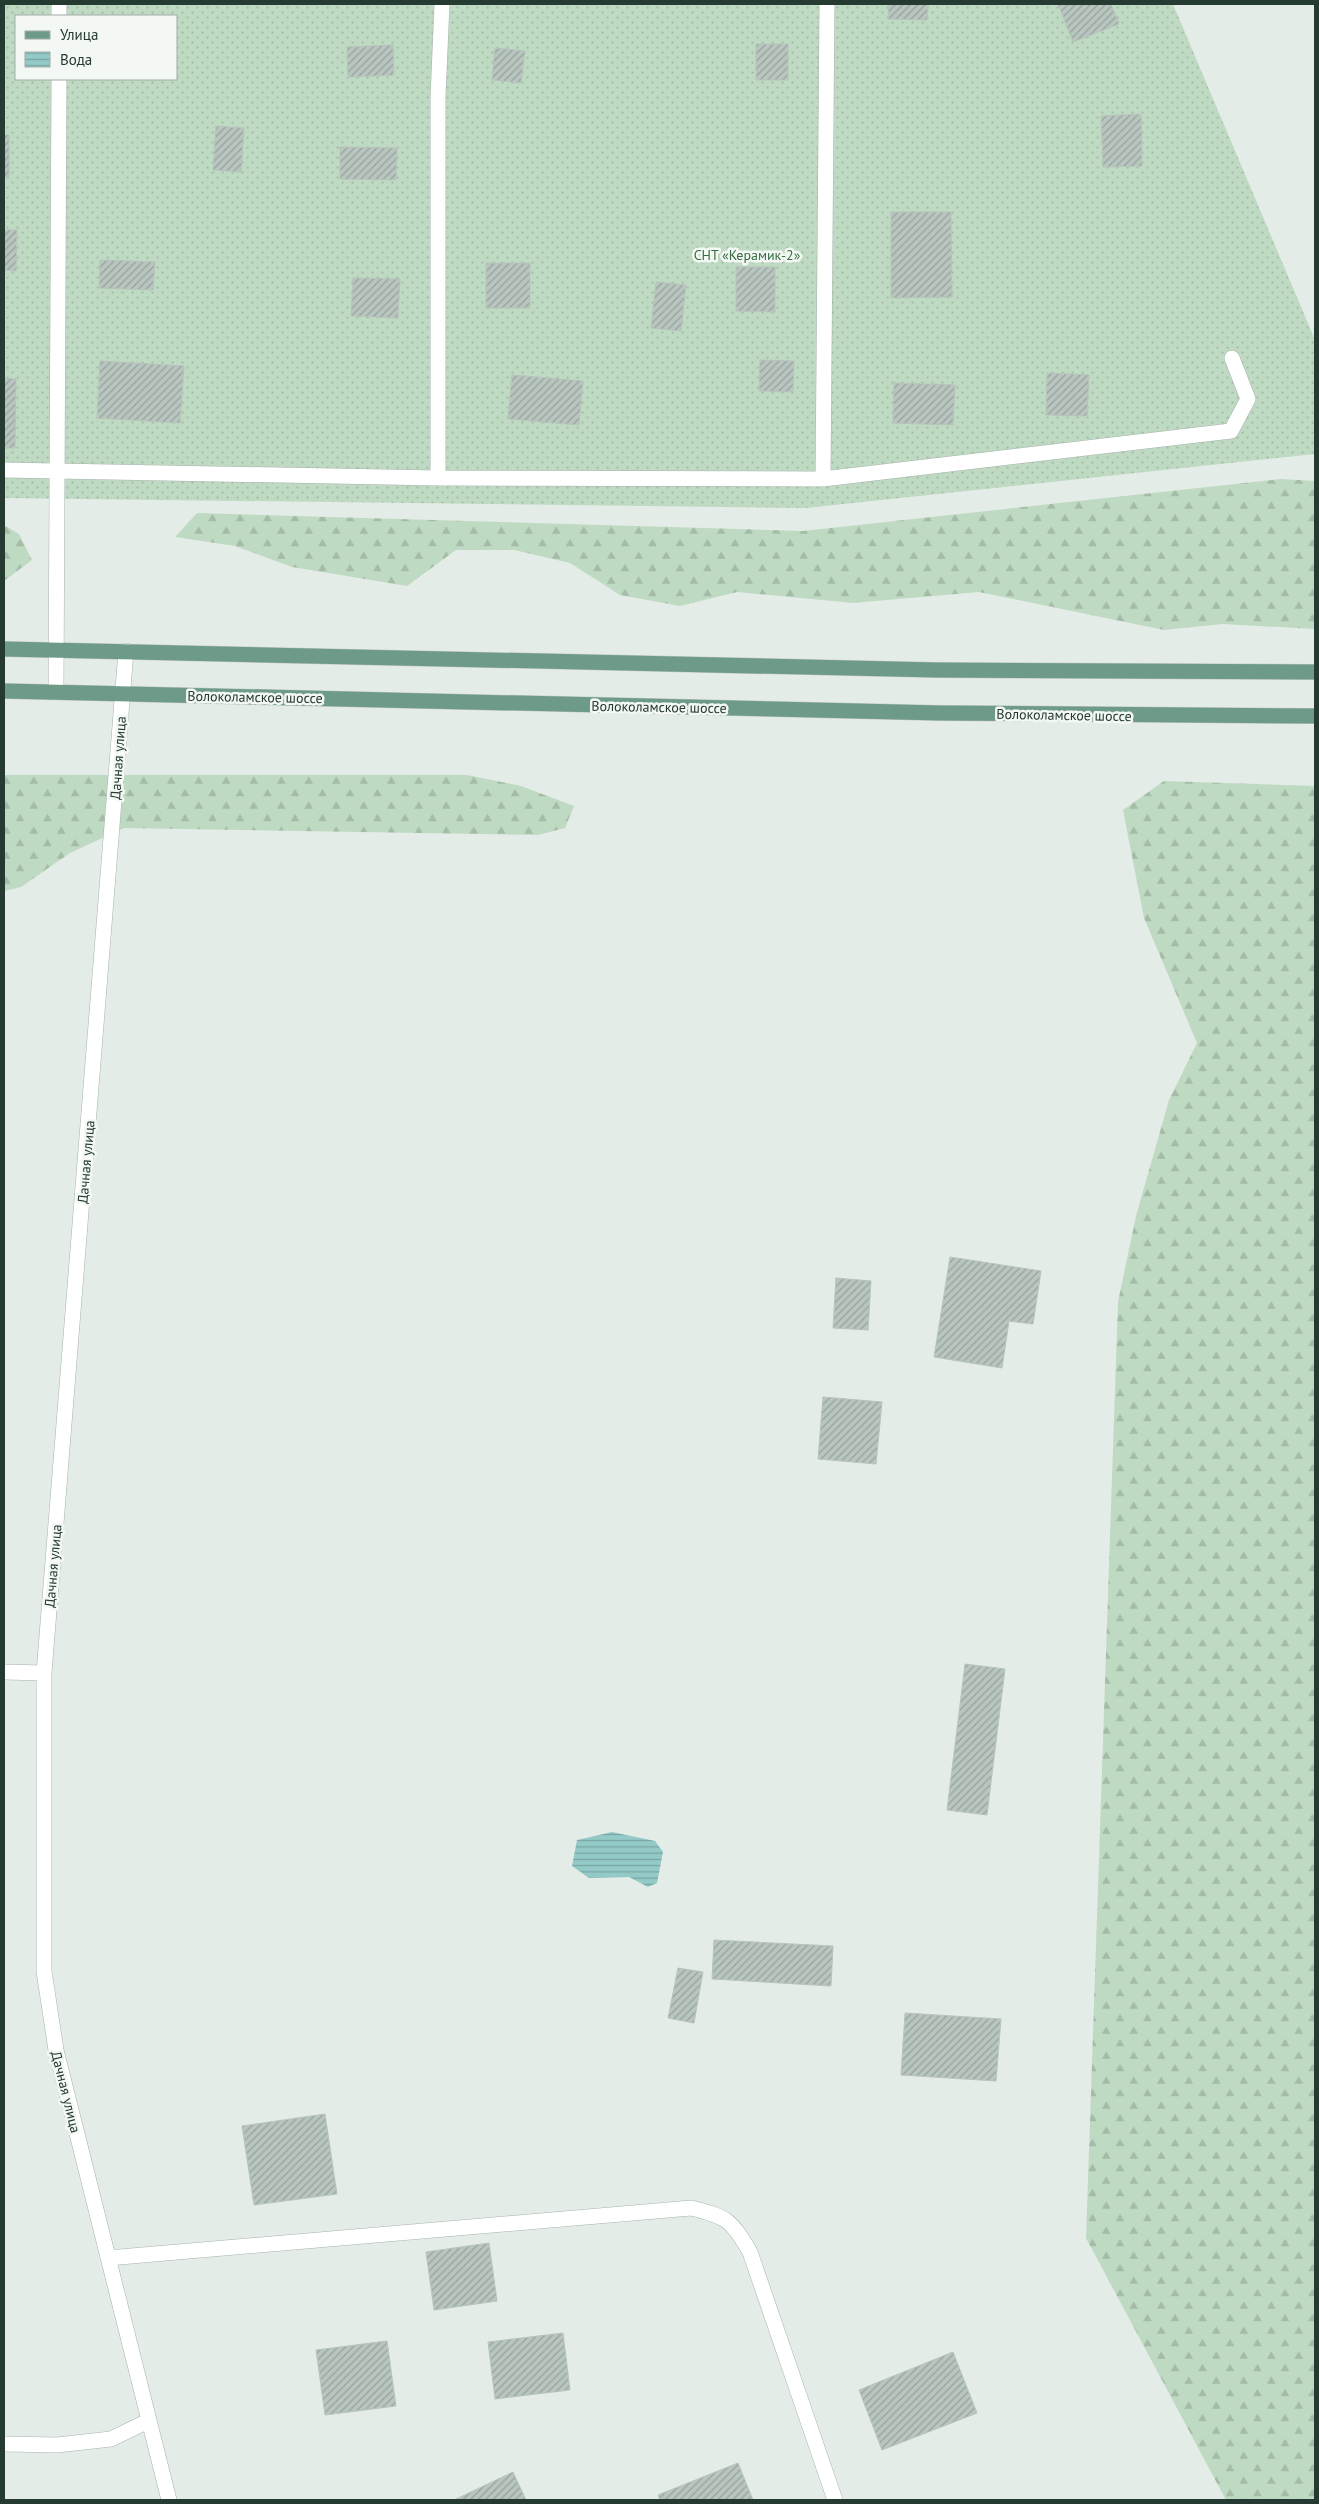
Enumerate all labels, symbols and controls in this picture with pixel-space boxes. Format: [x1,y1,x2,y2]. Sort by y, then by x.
legend [15,15,178,80]
text: Улица [60,25,98,44]
text: Вода [60,50,92,69]
park label: СНТ «Керамик-2» [694,246,801,264]
street label: Волоколамское шоссе [187,687,323,707]
street label: Волоколамское шоссе [591,697,727,717]
street label: Волоколамское шоссе [996,705,1132,725]
street label: Дачная улица [106,716,130,800]
street label: Дачная улица [73,1119,99,1204]
street label: Дачная улица [40,1523,66,1608]
street label: Дачная улица [47,2049,85,2135]

